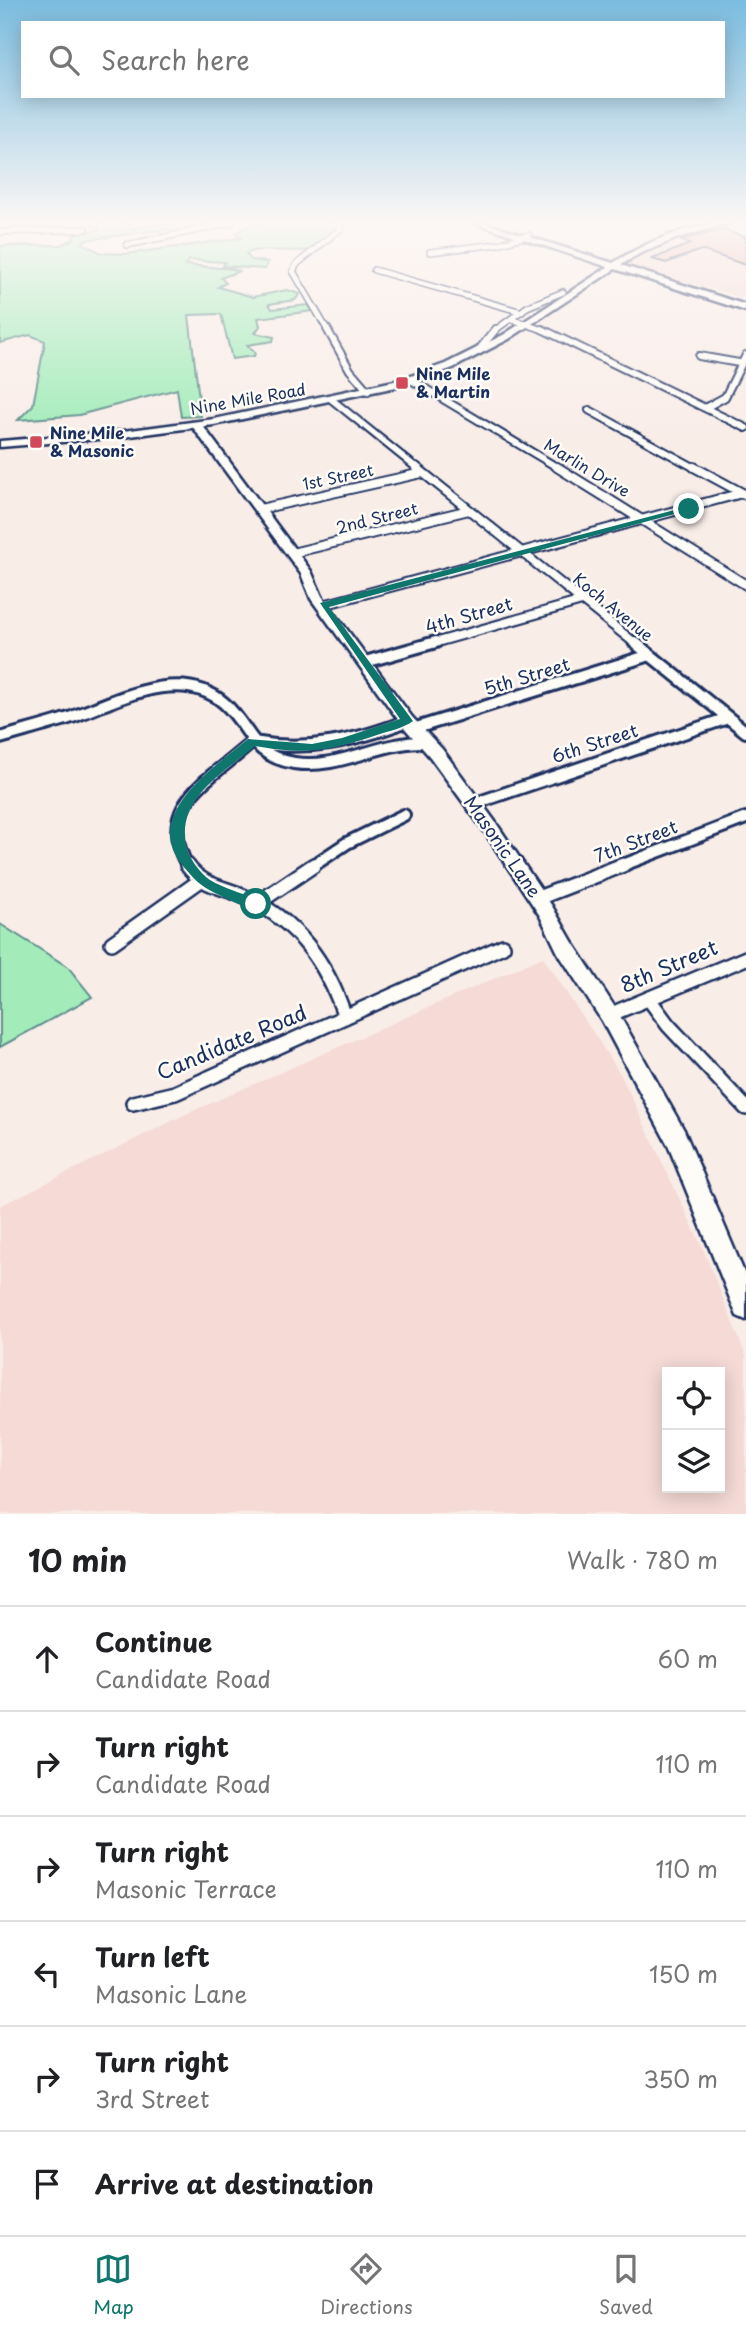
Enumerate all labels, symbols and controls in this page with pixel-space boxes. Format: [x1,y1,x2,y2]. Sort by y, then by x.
search box [21,21,725,98]
text: Search here [101,40,250,79]
icon: search [45,41,83,79]
place label: Nine Mile & Martin [416,361,490,403]
marker: Nine Mile & Martin [394,375,410,391]
street label: Nine Mile Road [188,376,307,420]
place label: Nine Mile & Masonic [50,420,134,462]
street label: Marlin Drive [540,432,635,502]
marker: Nine Mile & Masonic [28,434,44,450]
street label: 1st Street [300,457,376,495]
route end [673,493,704,524]
street label: 2nd Street [333,495,421,539]
street label: Koch Avenue [568,566,659,646]
street label: 4th Street [422,589,515,640]
street label: 5th Street [480,650,573,701]
street label: 6th Street [548,716,641,769]
street label: Masonic Lane [458,790,548,903]
street label: 7th Street [590,812,681,869]
route start [240,888,271,919]
street label: 8th Street [614,930,722,1000]
street label: Candidate Road [151,995,311,1087]
map controls [662,1367,725,1493]
button: locate [662,1367,725,1430]
button: layers [662,1430,725,1493]
text: 10 min [28,1537,127,1582]
text: Walk · 780 m [567,1542,718,1577]
text: Continue [95,1622,212,1661]
icon: ahead [28,1640,66,1678]
text: 60 m [658,1641,718,1676]
text: Candidate Road [95,1661,271,1696]
text: Turn right [95,1727,229,1766]
icon: right [28,1745,66,1783]
text: 110 m [656,1746,718,1781]
text: Candidate Road [95,1766,271,1801]
text: Turn right [95,1832,229,1871]
icon: right [28,1850,66,1888]
text: 110 m [656,1851,718,1886]
text: Masonic Terrace [95,1871,277,1906]
text: Turn left [95,1937,210,1976]
icon: left [28,1955,66,1993]
text: 150 m [649,1956,718,1991]
text: Masonic Lane [95,1976,247,2011]
text: Turn right [95,2042,229,2081]
icon: right [28,2060,66,2098]
text: 350 m [643,2061,718,2096]
text: 3rd Street [95,2081,209,2116]
text: Arrive at destination [95,2164,374,2203]
icon: arrive [28,2165,66,2203]
tab: Map [93,2250,134,2320]
tab: Directions [320,2250,413,2320]
tab: Saved [599,2250,653,2320]

